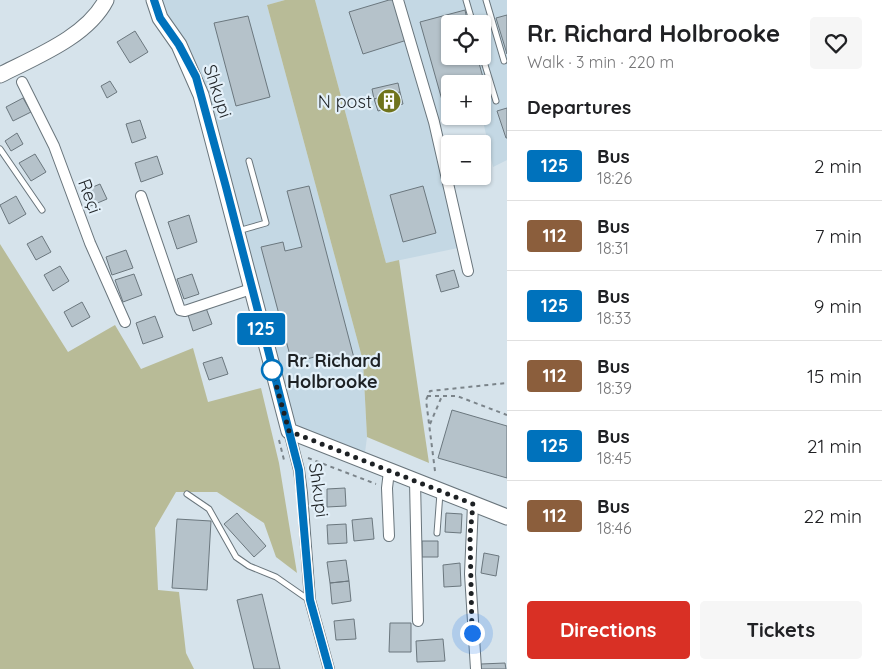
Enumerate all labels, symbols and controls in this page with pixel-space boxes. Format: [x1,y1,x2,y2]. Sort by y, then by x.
map controls [441,15,491,185]
button: locate [441,15,491,65]
button: heart [810,17,862,69]
text: Rr. Richard Holbrooke [527,18,780,48]
text: Walk · 3 min · 220 m [527,52,674,72]
street label: Shkupi [199,61,237,121]
button: + [441,75,491,125]
building icon: N post [376,88,402,114]
place label: N post [318,90,372,113]
text: Departures [527,95,631,119]
button: − [441,135,491,185]
text: Bus [597,144,630,168]
text: 125 [541,154,568,177]
text: 2 min [814,154,862,178]
text: 18:26 [597,168,632,188]
street label: Reçi [73,175,107,217]
text: Bus [597,214,630,238]
text: 112 [542,224,567,247]
text: 7 min [815,224,862,248]
text: 18:31 [597,238,629,258]
text: Bus [597,284,630,308]
text: 125 [541,294,568,317]
text: 9 min [814,294,862,318]
text: 18:33 [597,308,631,328]
line badge: 125 [232,313,290,345]
text: 125 [247,317,275,340]
place label: Rr. Richard Holbrooke [287,349,381,393]
text: Bus [597,354,630,378]
marker: Rr. Richard Holbrooke [261,359,283,381]
text: 112 [542,364,567,387]
text: 15 min [807,364,862,388]
text: 18:39 [597,378,632,398]
text: Bus [597,424,630,448]
text: 125 [541,434,568,457]
text: 21 min [807,434,862,458]
text: 18:45 [597,448,632,468]
street label: Shkupi [304,461,334,519]
text: Bus [597,494,630,518]
text: 112 [542,504,567,527]
text: 22 min [803,504,862,528]
text: 18:46 [597,518,632,538]
button: Directions [527,601,690,659]
button: Tickets [700,601,862,659]
your location [460,621,485,646]

